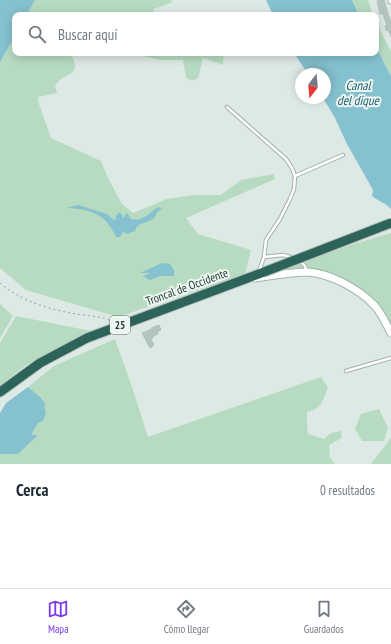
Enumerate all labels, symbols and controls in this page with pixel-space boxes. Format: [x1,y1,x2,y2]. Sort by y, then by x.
search box [12,12,379,56]
icon: search [26,23,48,45]
text: Buscar aquí [58,25,118,44]
north arrow [295,68,331,104]
water label: Canal del dique [337,77,381,109]
street label: Troncal de Occidente [144,265,230,308]
road number: 25 [110,316,130,334]
text: Cerca [16,479,49,501]
text: 0 resultados [320,482,375,499]
tab: Mapa [47,598,69,636]
tab: Cómo llegar [164,598,209,636]
tab: Guardados [304,598,344,636]

